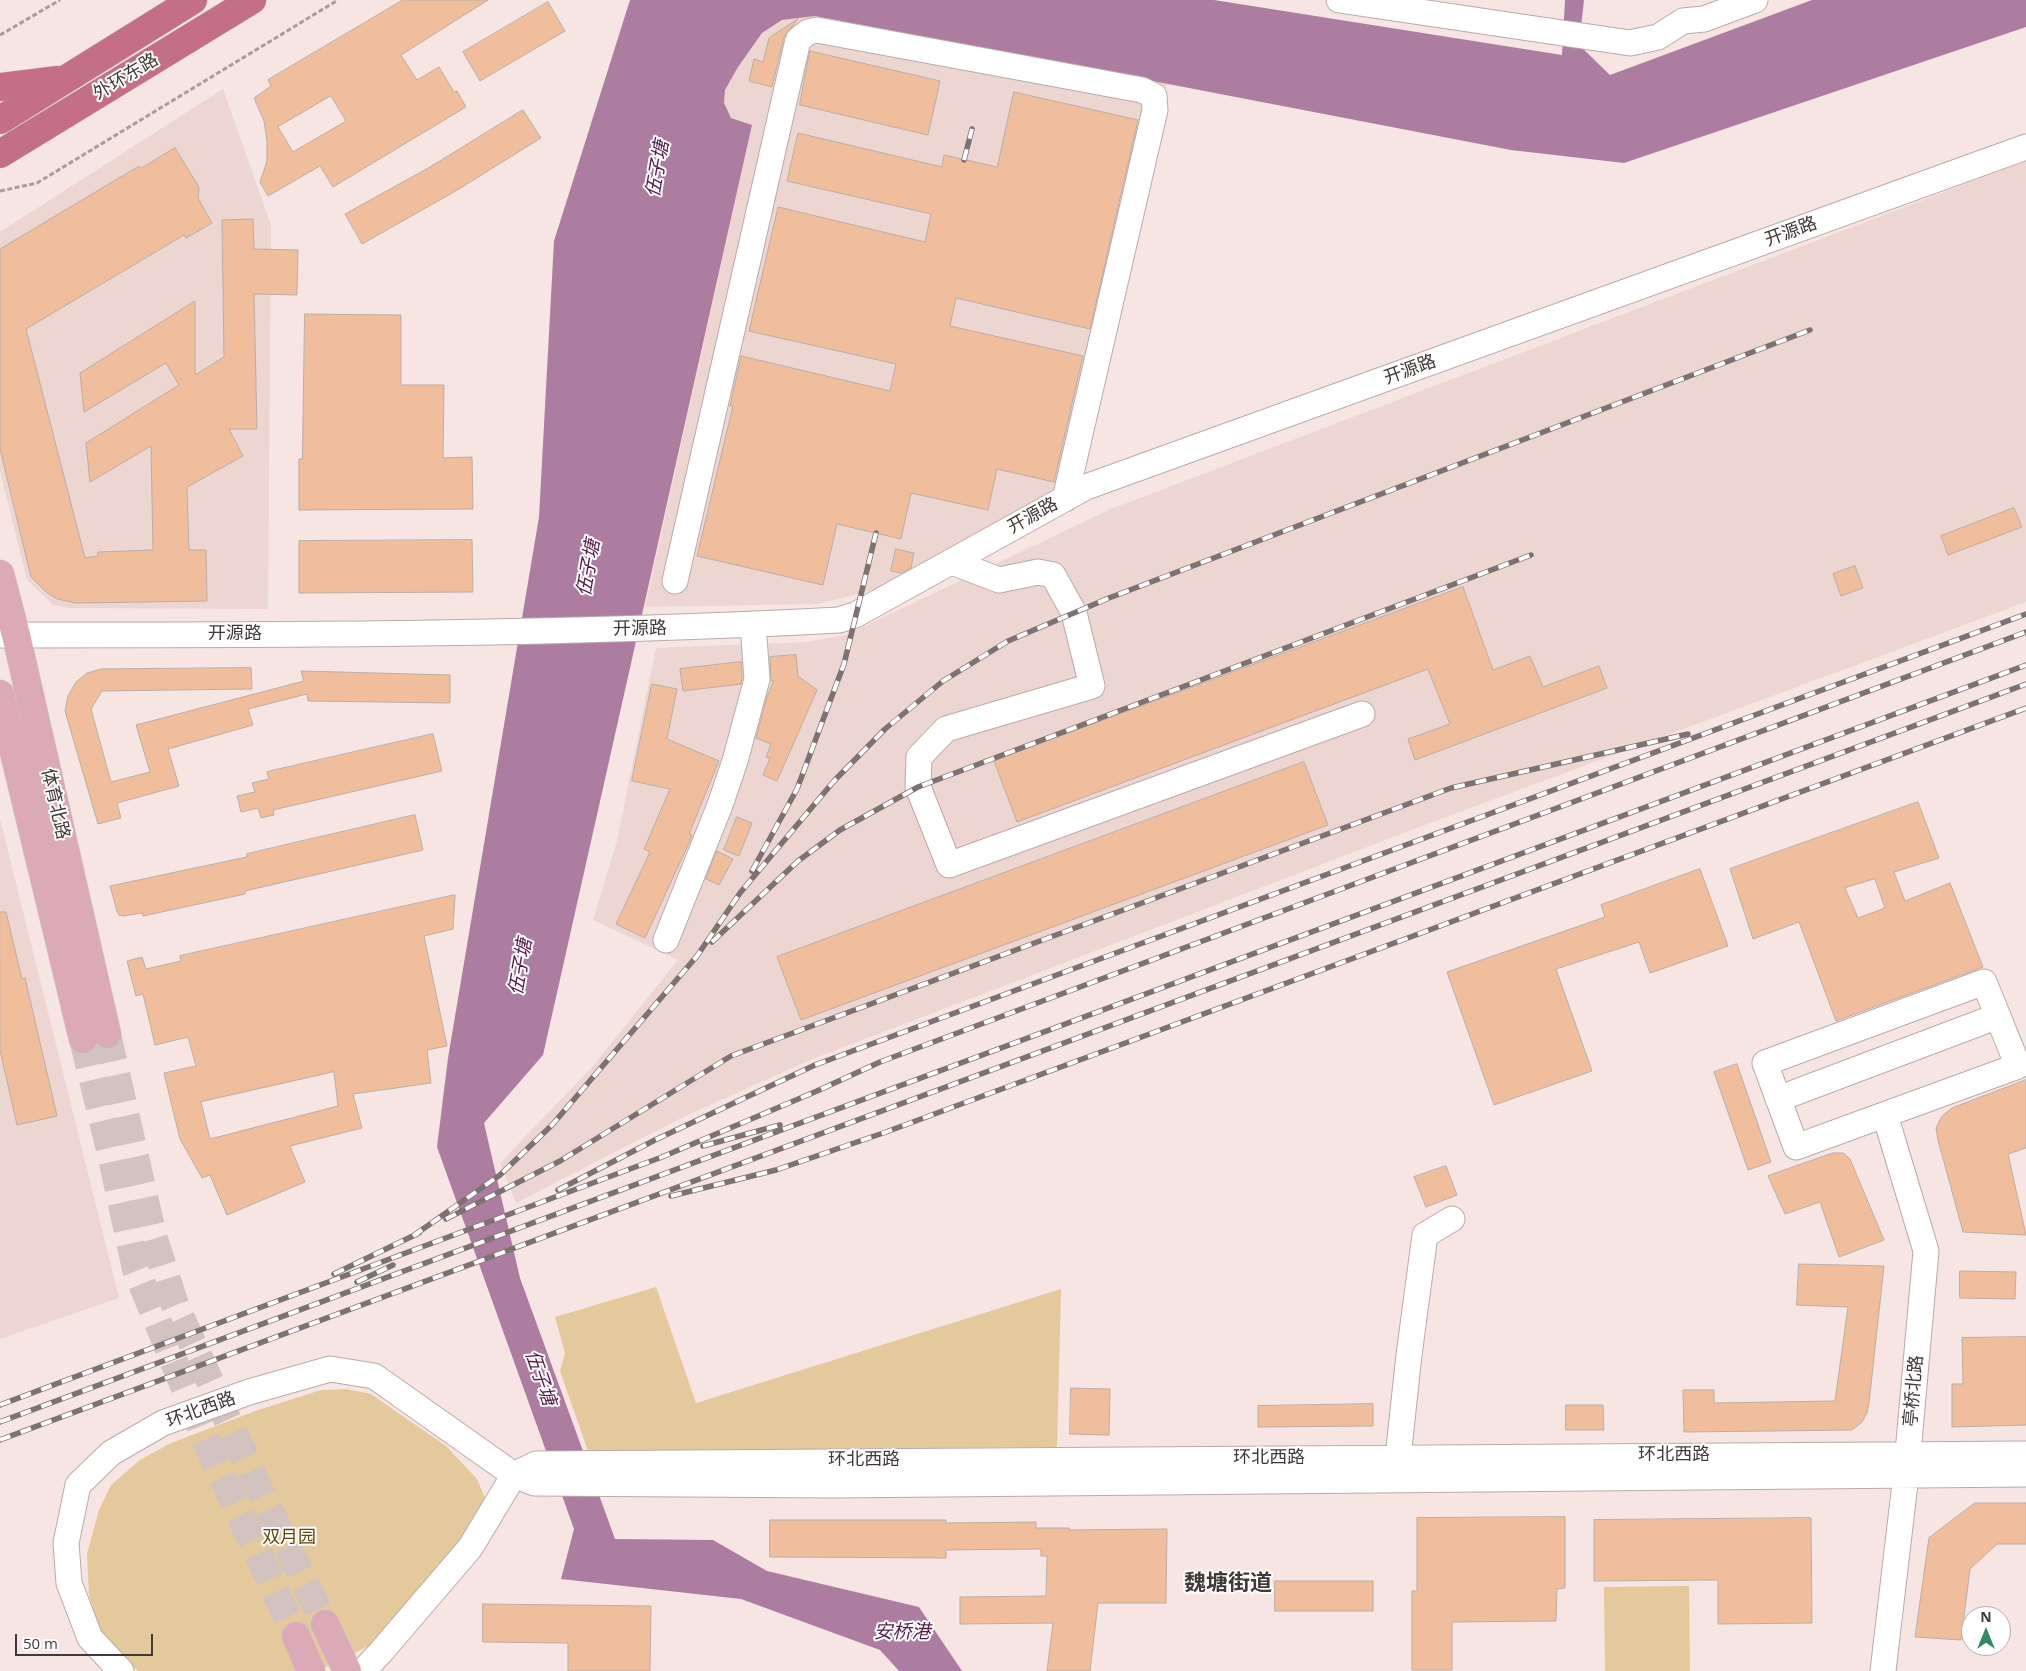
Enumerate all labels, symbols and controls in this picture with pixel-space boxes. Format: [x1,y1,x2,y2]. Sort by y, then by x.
street label: 外环东路 [90,49,162,105]
water label: 伍子塘 [642,139,674,199]
street label: 开源路 [1762,213,1820,251]
street label: 开源路 [1381,351,1439,389]
street label: 开源路 [1004,493,1062,539]
water label: 伍子塘 [573,538,605,598]
street label: 开源路 [613,618,667,640]
street label: 开源路 [208,623,262,645]
street label: 体育北路 [36,766,74,842]
water label: 伍子塘 [505,937,537,997]
water label: 伍子塘 [520,1347,560,1409]
street label: 亭桥北路 [1900,1354,1928,1428]
street label: 环北西路 [163,1388,239,1432]
street label: 环北西路 [1638,1444,1710,1466]
street label: 环北西路 [1233,1447,1305,1469]
street label: 环北西路 [828,1449,900,1471]
park label: 双月园 [262,1527,316,1549]
district label: 魏塘街道 [1184,1571,1272,1597]
north arrow [1961,1606,2011,1656]
text: N [1980,1607,1992,1626]
water label: 安桥港 [874,1622,930,1644]
scale bar [18,1624,155,1656]
text: 50 m [23,1633,58,1653]

